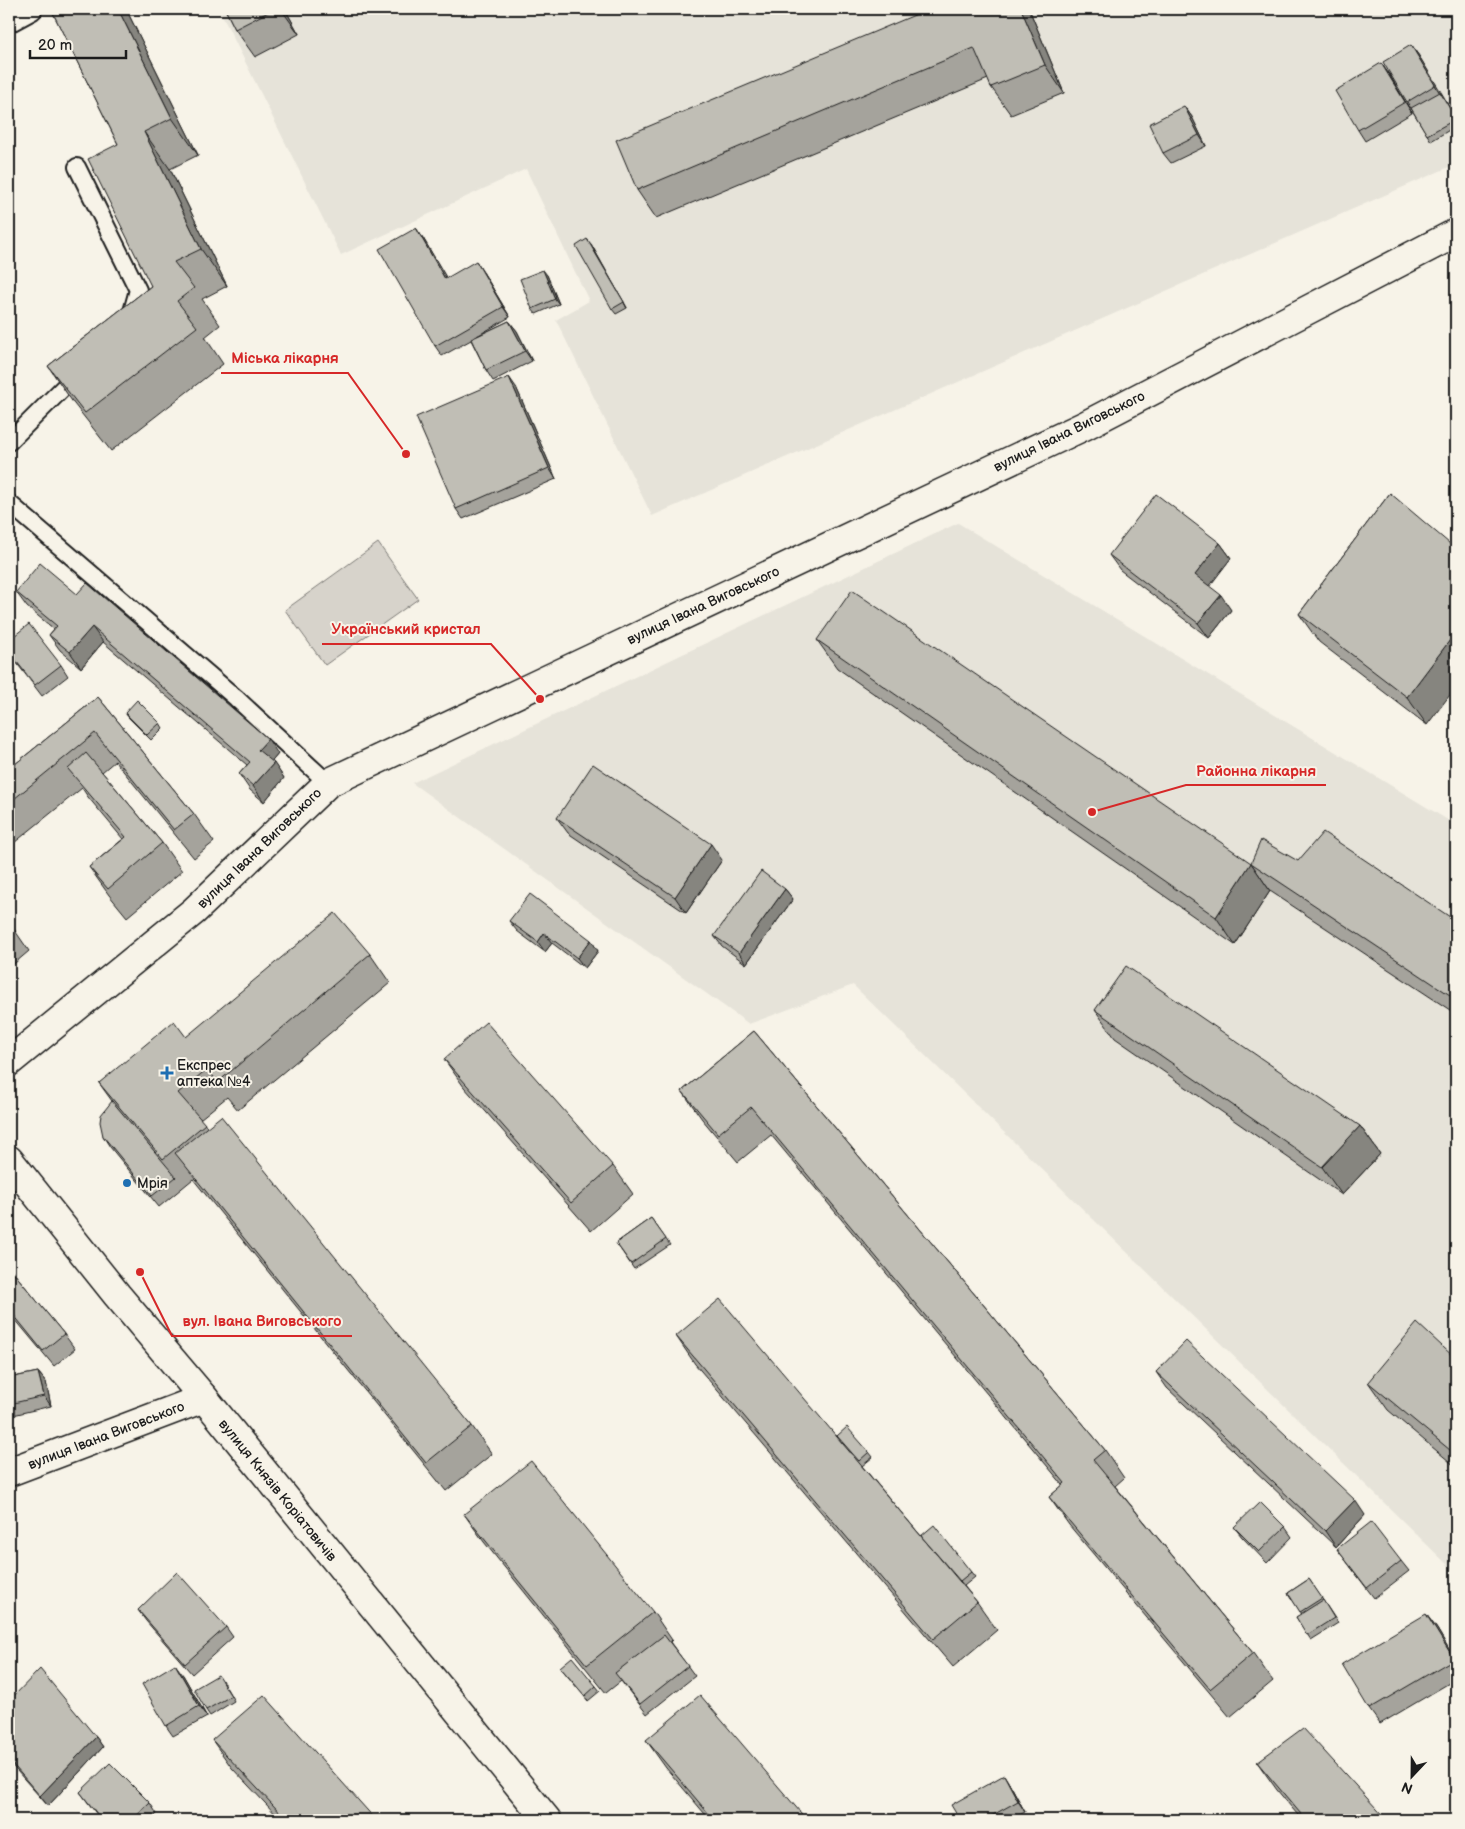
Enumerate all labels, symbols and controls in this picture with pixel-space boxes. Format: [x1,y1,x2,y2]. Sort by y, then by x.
scale bar [30,28,126,60]
text: 20 m [38,36,72,55]
callout: Міська лікарня [221,343,348,373]
text: Міська лікарня [231,349,339,368]
street label: вулиця Івана Виговського [991,387,1148,475]
street label: вулиця Івана Виговського [624,563,782,648]
callout: Український кристал [322,614,491,644]
text: Український кристал [332,620,480,639]
callout: Районна лікарня [1186,755,1326,785]
text: Районна лікарня [1196,762,1316,781]
street label: вулиця Івана Виговського [194,785,325,912]
place label: Експрес аптека №4 [177,1057,251,1090]
marker: Експрес аптека №4 [161,1067,173,1079]
place label: Мрія [137,1175,168,1192]
marker: Мрія [121,1177,133,1189]
callout: вул. Івана Виговського [172,1306,352,1336]
text: вул. Івана Виговського [182,1312,342,1331]
street label: вулиця Івана Виговського [26,1398,187,1473]
street label: вулиця Князів Коріатовичів [215,1416,341,1565]
north arrow [1388,1752,1438,1802]
text: N [1399,1778,1415,1797]

